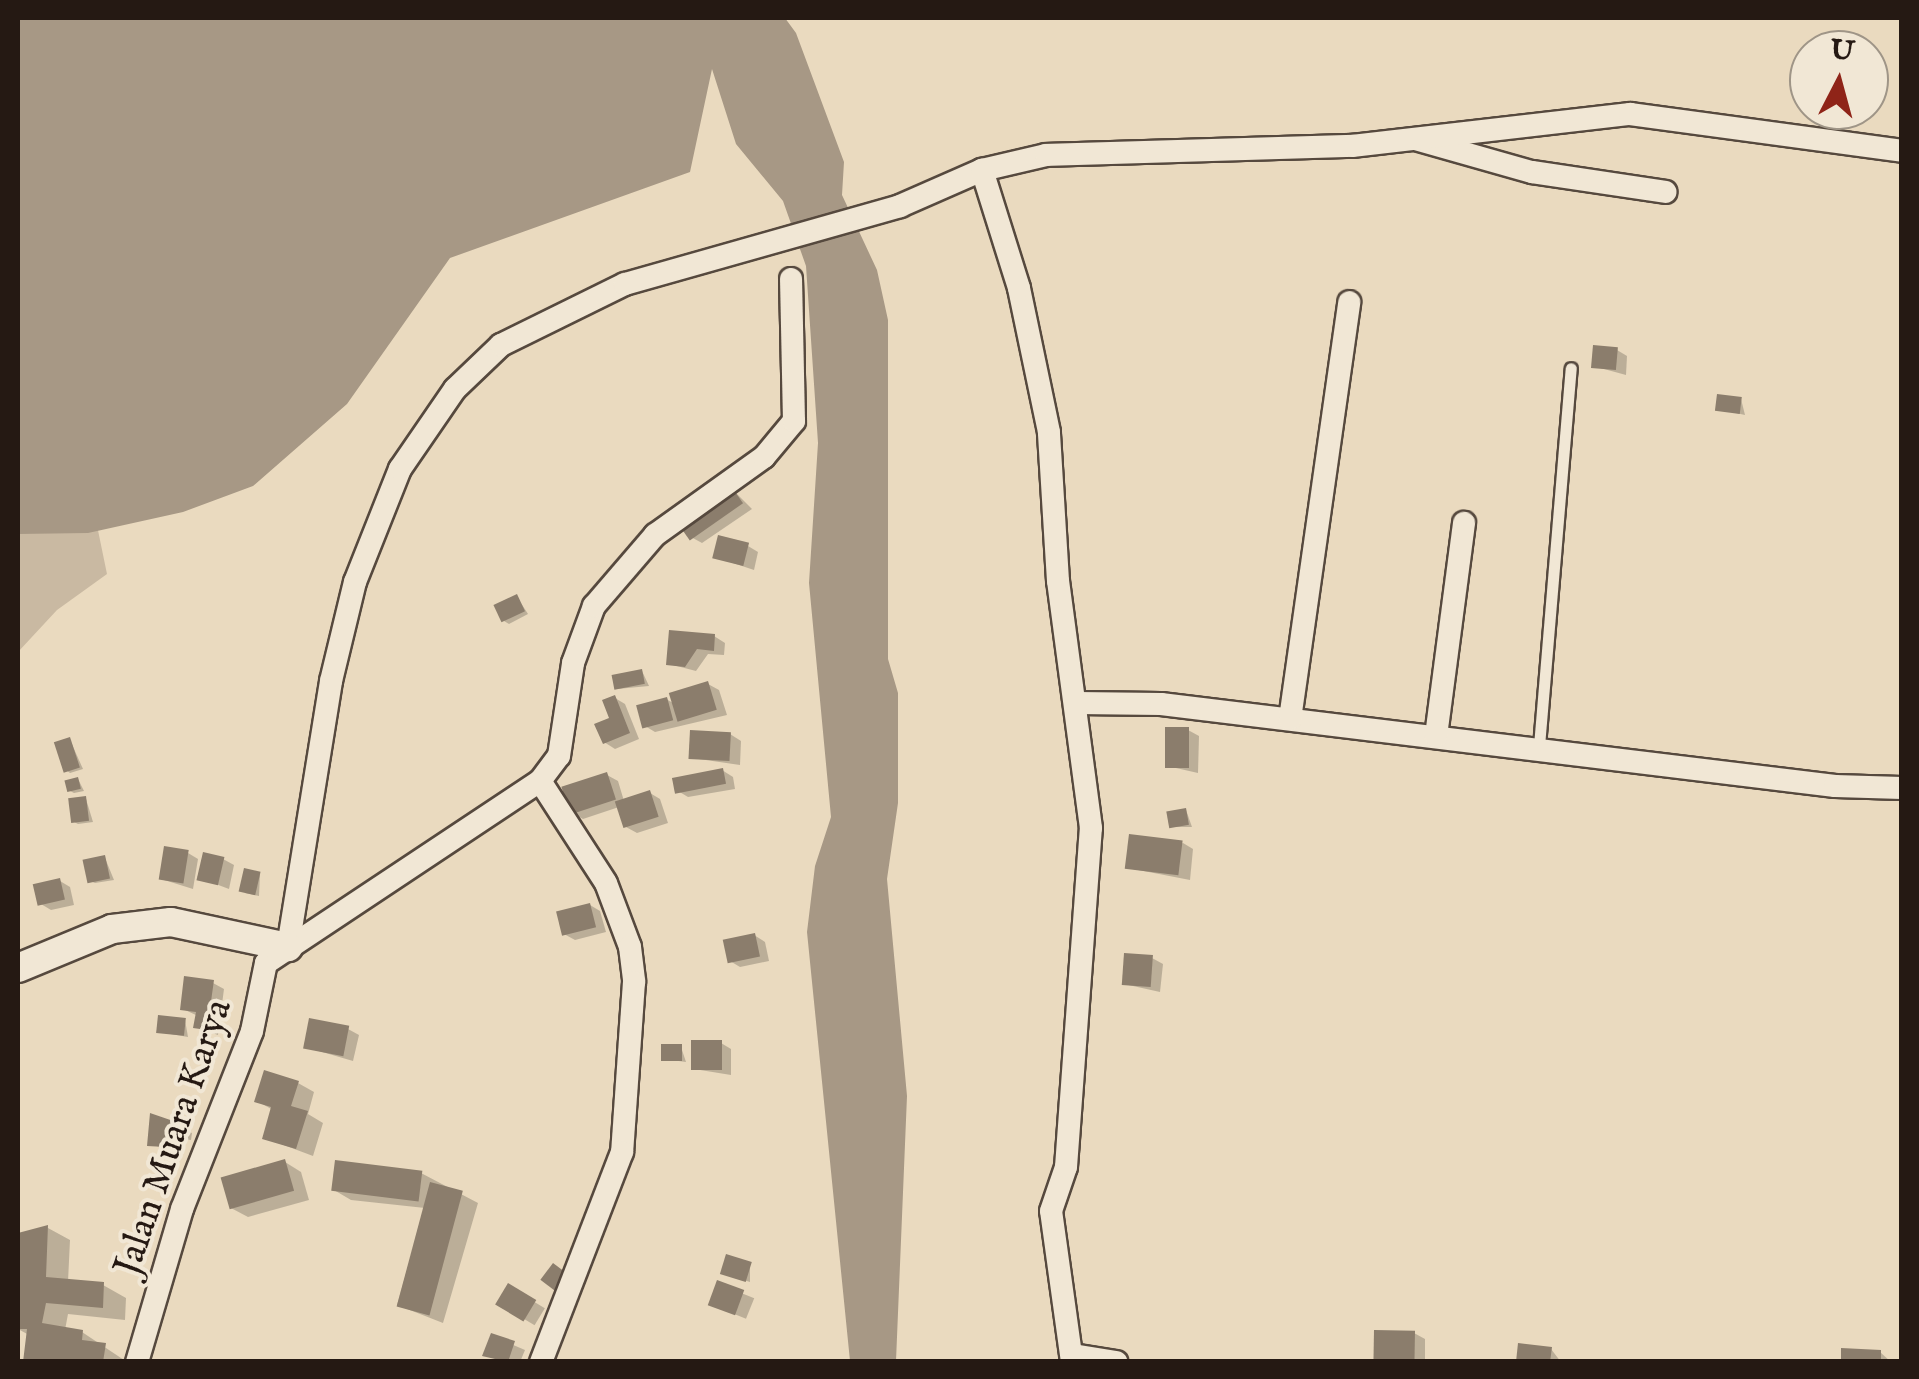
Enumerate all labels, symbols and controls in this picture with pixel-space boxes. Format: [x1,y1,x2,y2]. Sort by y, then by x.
north arrow [1789,30,1889,130]
text: U [1828,33,1856,70]
street label: Jalan Muara Karya [106,994,244,1282]

